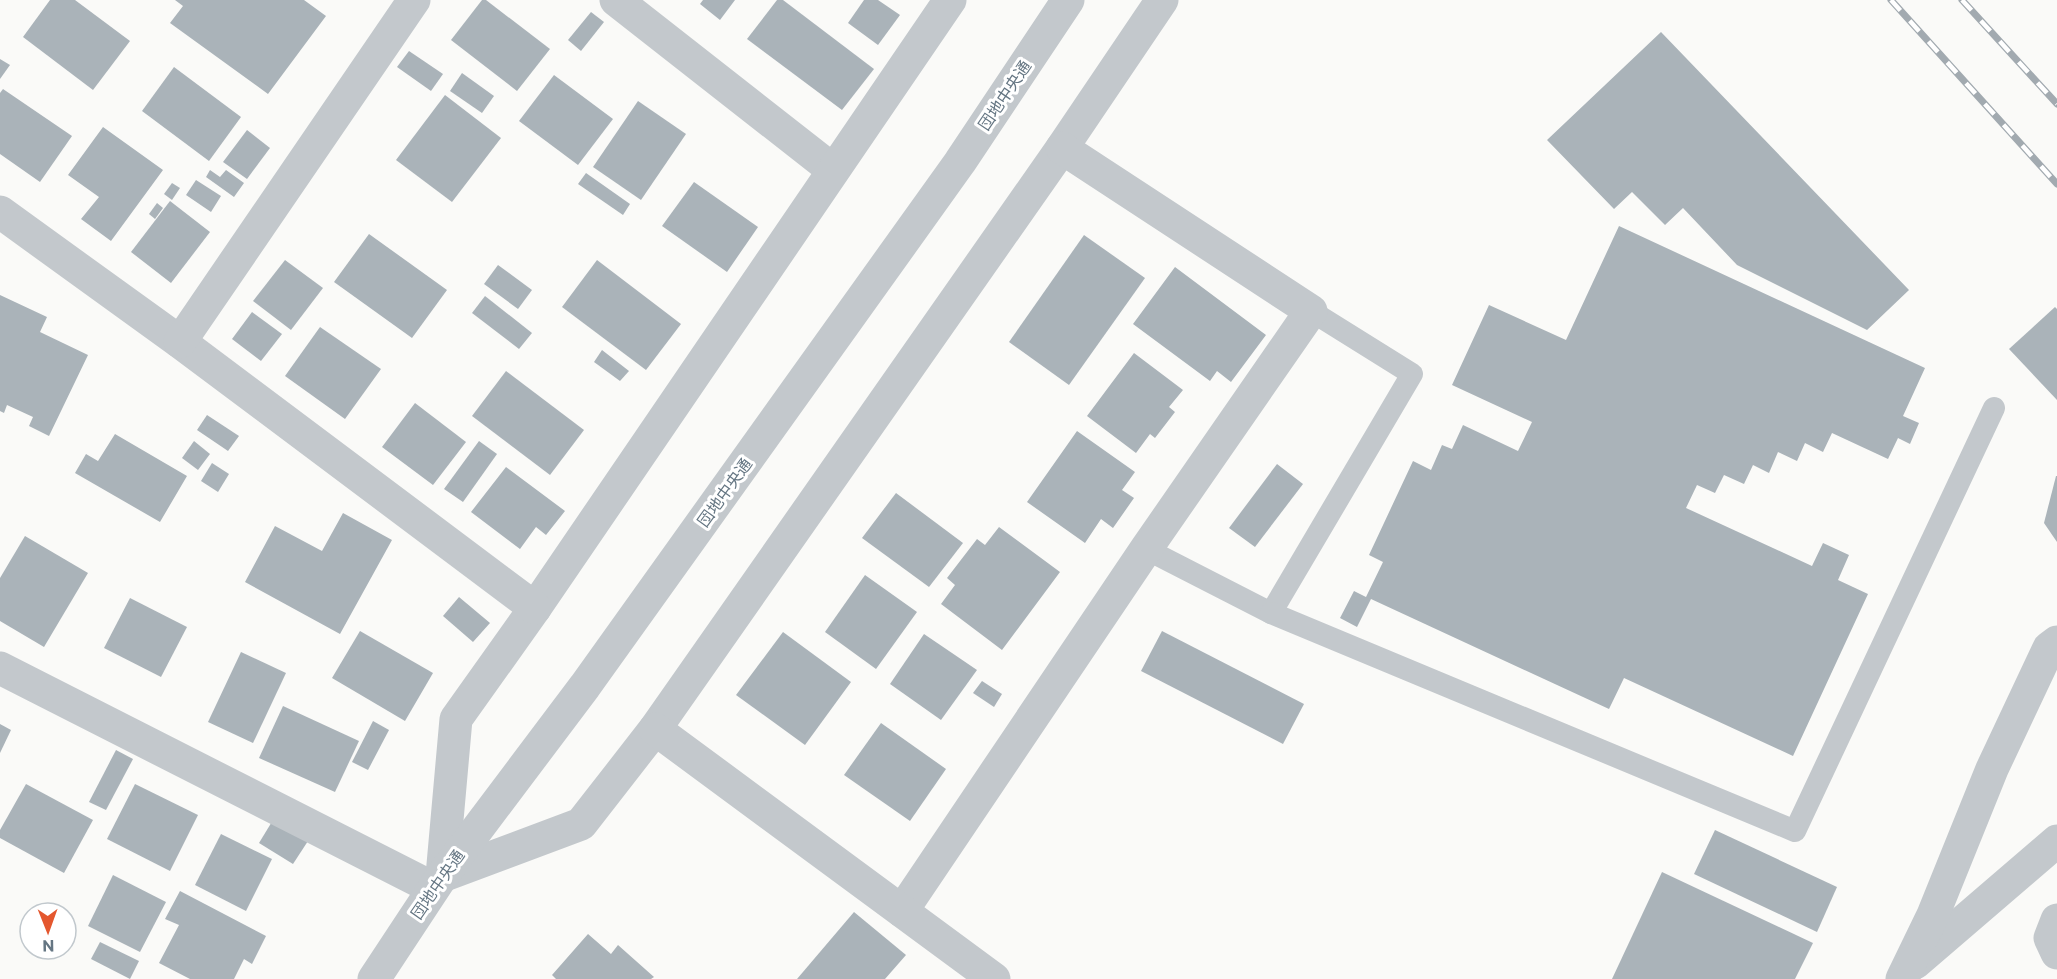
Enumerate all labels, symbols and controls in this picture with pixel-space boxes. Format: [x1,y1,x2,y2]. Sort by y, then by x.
street label: 団地中央通 [974,57,1034,133]
street label: 団地中央通 [693,454,755,530]
street label: 団地中央通 [406,846,468,922]
north arrow [18,901,78,961]
text: N [42,937,54,956]

